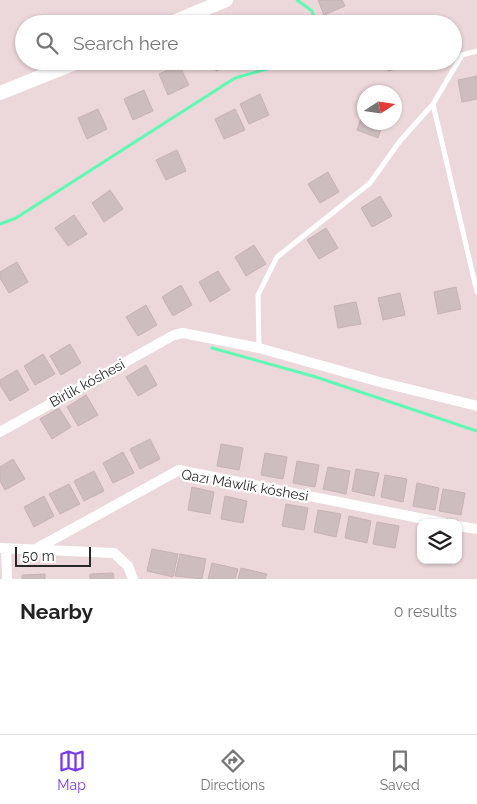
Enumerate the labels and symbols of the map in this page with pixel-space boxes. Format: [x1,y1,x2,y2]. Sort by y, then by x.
north arrow [357,85,402,130]
street label: Birlik kóshesi [47,356,127,410]
street label: Qazı Máwlik kóshesi [180,466,310,504]
scale bar [15,544,91,567]

